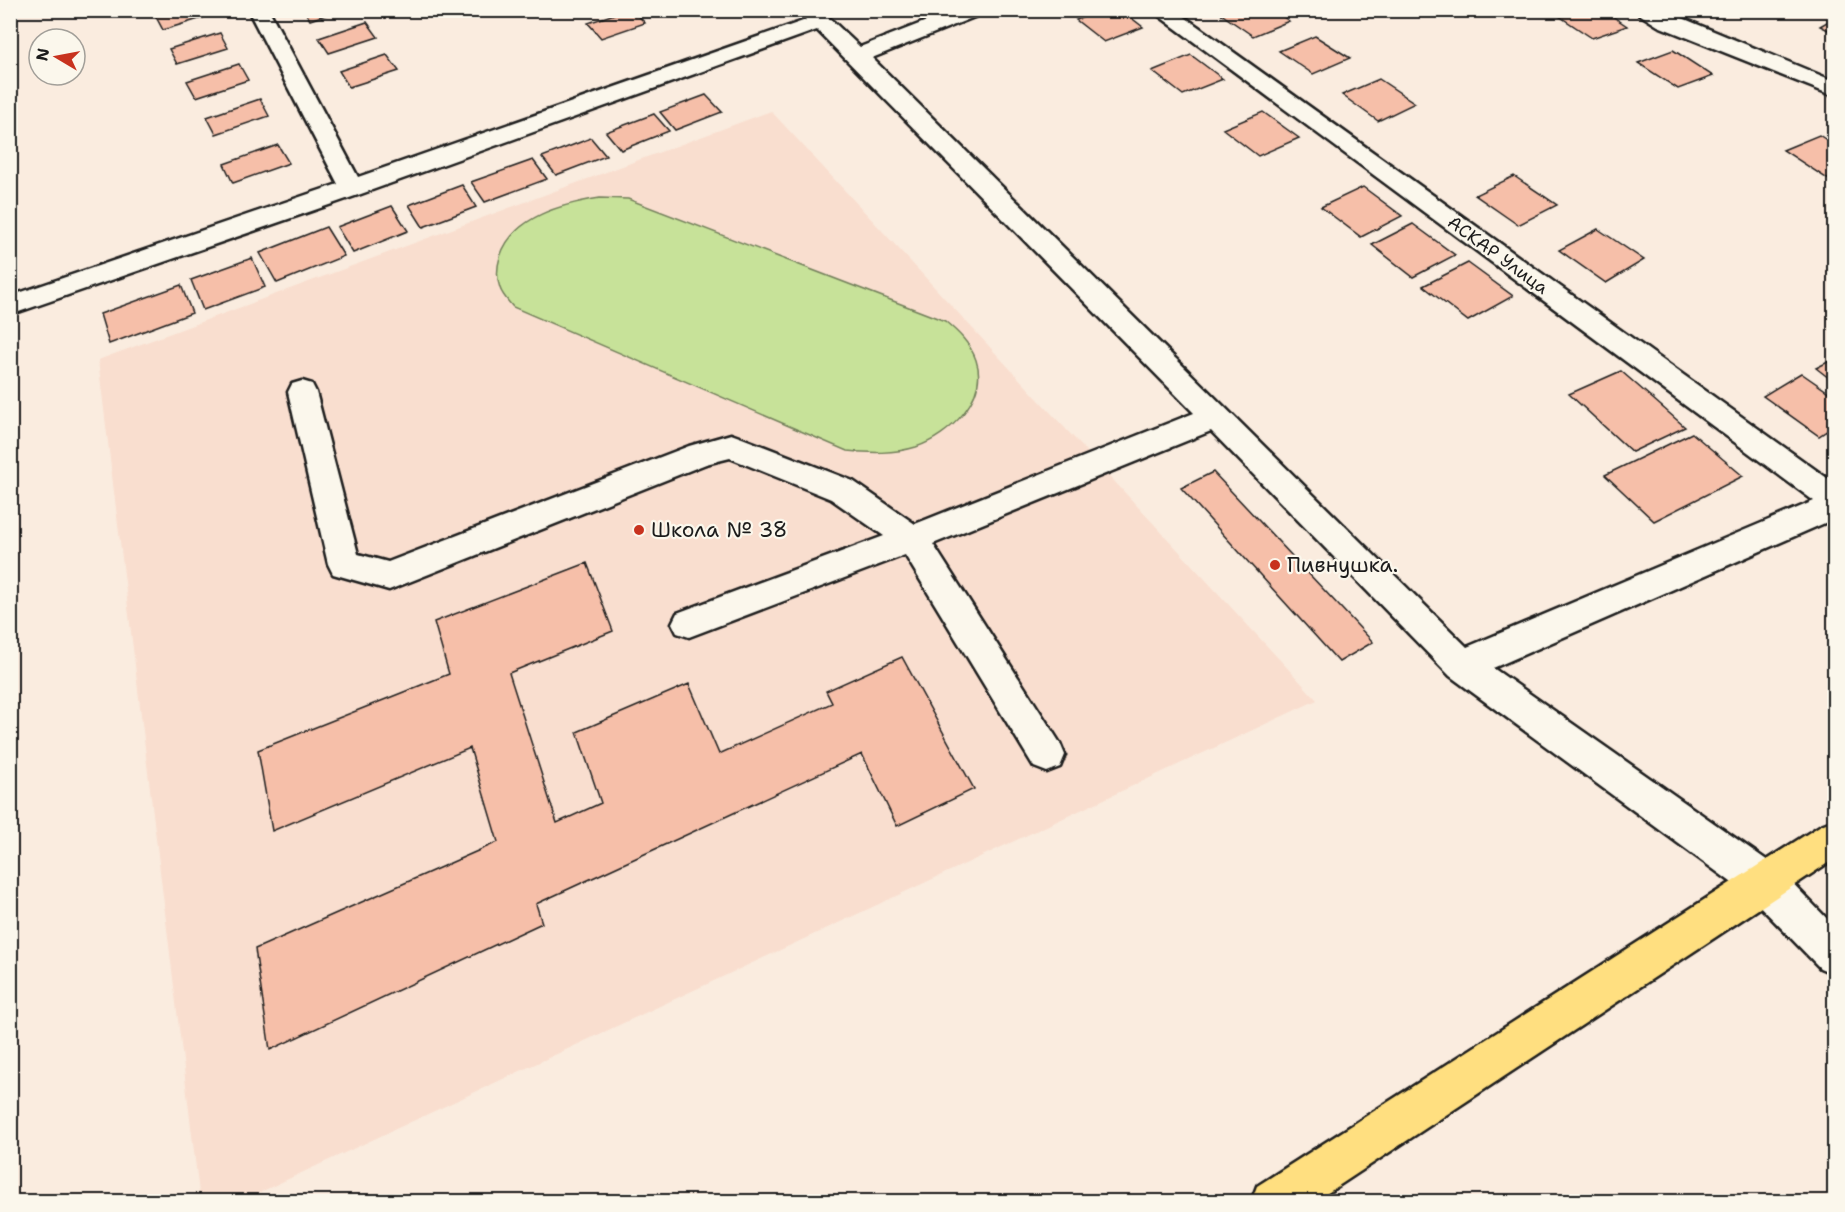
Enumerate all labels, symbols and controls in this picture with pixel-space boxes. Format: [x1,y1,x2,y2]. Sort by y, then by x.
north arrow [27,27,87,87]
text: N [31,46,54,63]
street label: АСКАР Улица [1443,210,1553,300]
place label: Школа № 38 [651,516,788,544]
marker: Школа № 38 [632,523,646,537]
place label: Пивнушка. [1287,551,1398,579]
marker: Пивнушка. [1268,558,1282,572]

